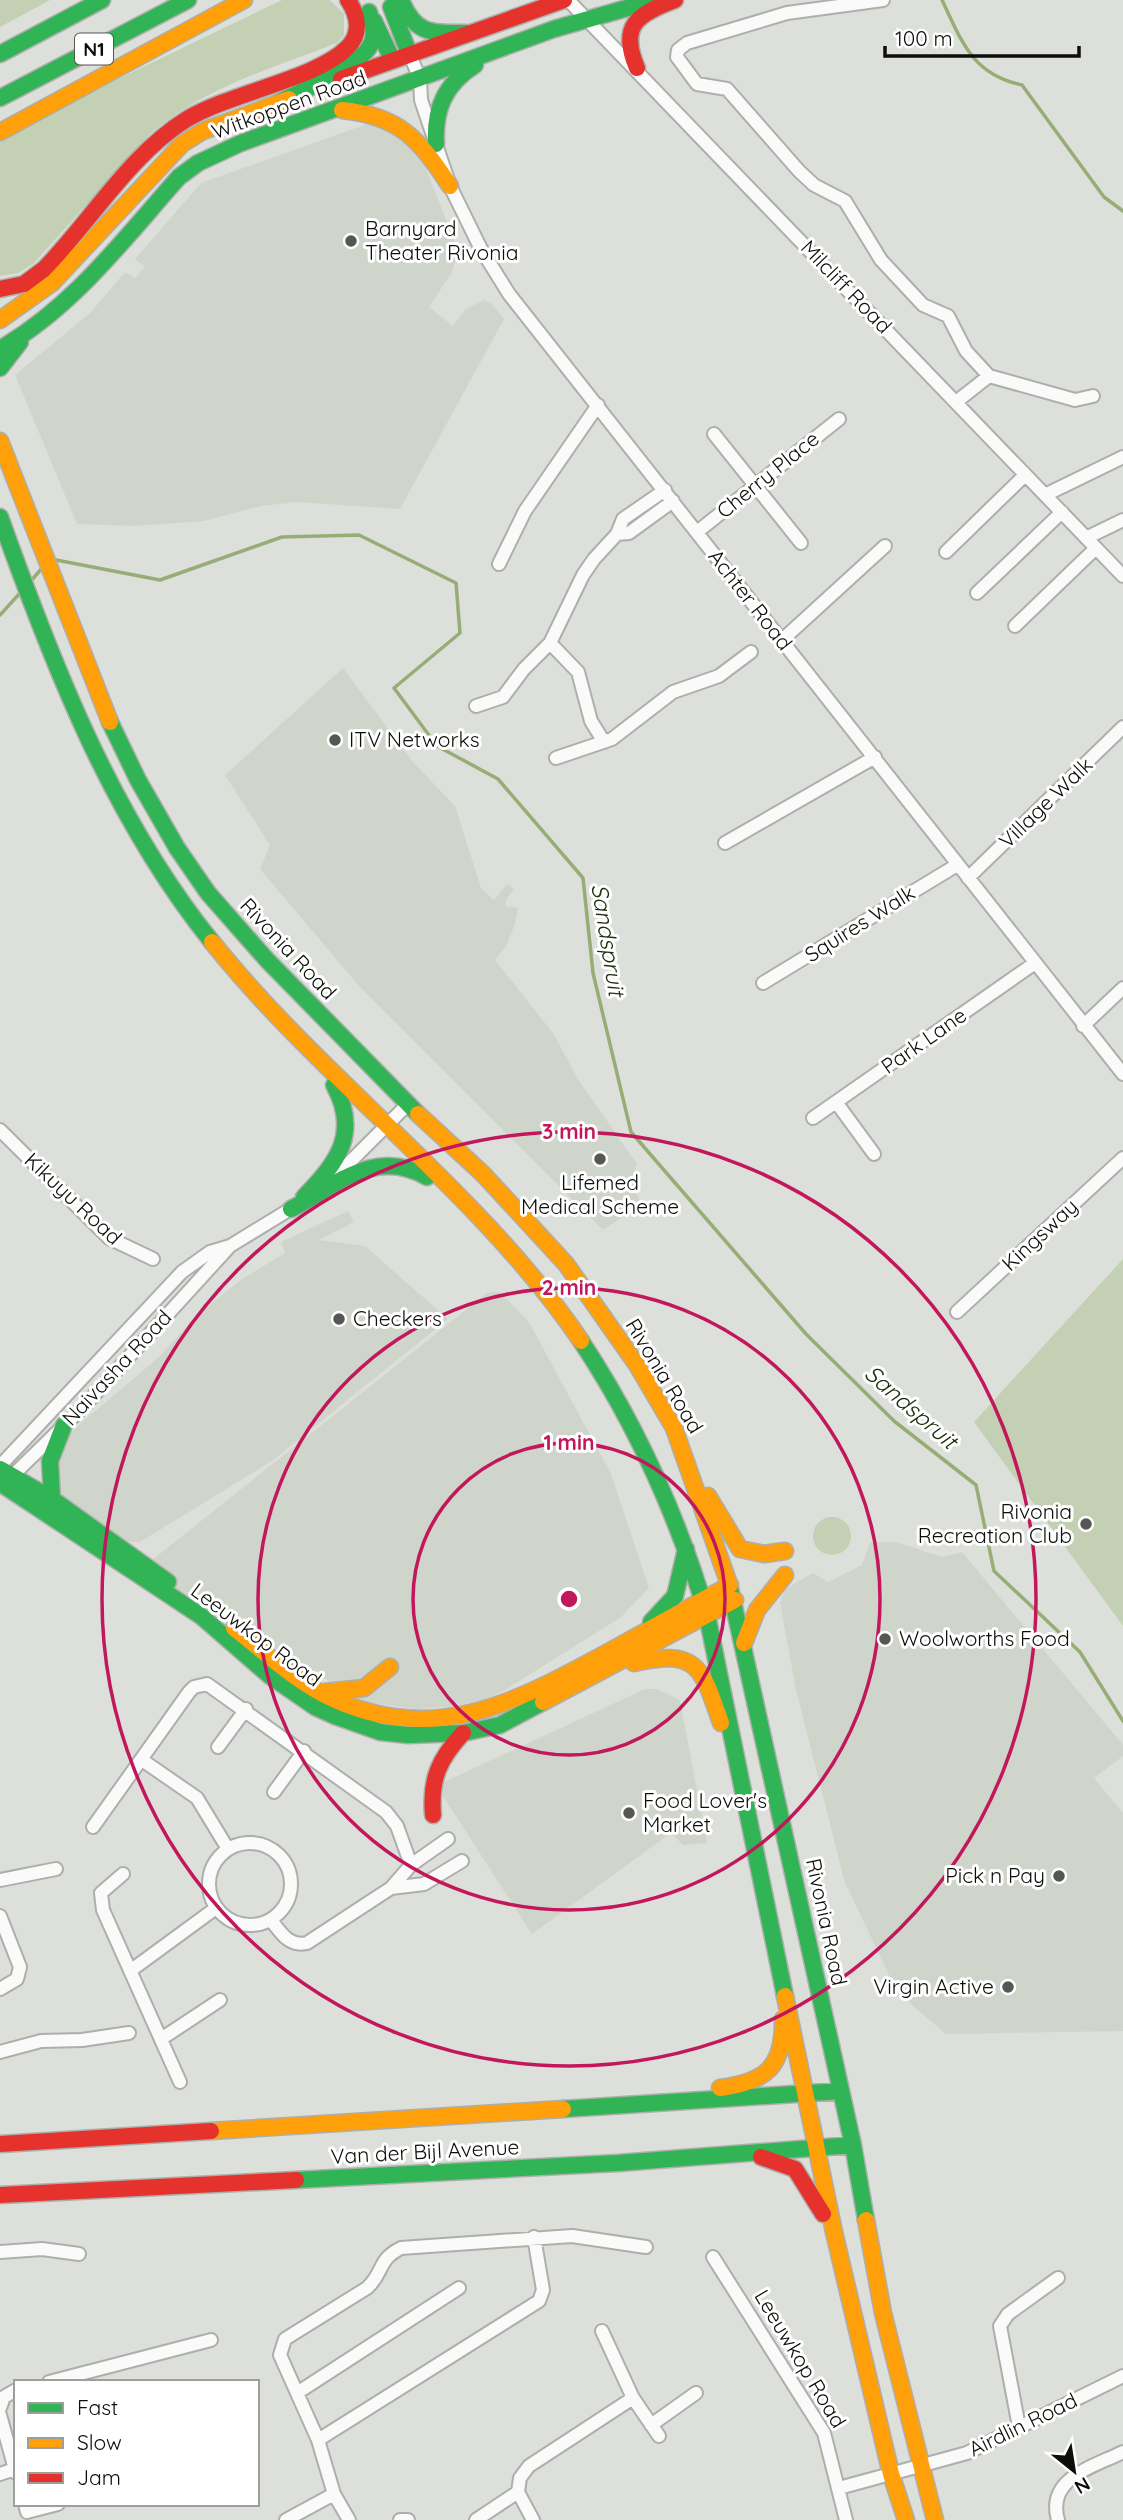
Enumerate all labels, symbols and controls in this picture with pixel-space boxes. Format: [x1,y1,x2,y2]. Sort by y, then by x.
scale bar [885,14,1079,58]
text: 100 m [895,25,953,51]
road number: N1 [75,34,113,64]
street label: Witkoppen Road [208,64,370,144]
place label: Barnyard Theater Rivonia [365,215,519,265]
marker: Barnyard Theater Rivonia [343,233,359,249]
street label: Milcliff Road [796,234,898,338]
street label: Cherry Place [711,425,824,523]
street label: Achter Road [703,544,798,655]
place label: ITV Networks [349,726,480,752]
marker: ITV Networks [327,732,343,748]
street label: Village Walk [993,751,1098,853]
street label: Squires Walk [800,879,919,967]
water label: Sandspruit [585,882,632,1000]
street label: Rivonia Road [235,892,342,1005]
street label: Park Lane [876,1001,971,1079]
text: 3 min [542,1118,596,1144]
street label: Kikuyu Road [20,1147,128,1250]
marker: Lifemed Medical Scheme [592,1151,608,1167]
place label: Lifemed Medical Scheme [521,1169,679,1219]
street label: Kingsway [996,1193,1083,1276]
text: 2 min [542,1274,596,1300]
street label: Naivasha Road [56,1304,176,1431]
place label: Checkers [353,1305,442,1331]
marker: Checkers [331,1311,347,1327]
street label: Rivonia Road [620,1313,709,1438]
water label: Sandspruit [859,1358,965,1456]
text: 1 min [544,1429,594,1455]
place label: Rivonia Recreation Club [918,1498,1072,1548]
marker: Rivonia Recreation Club [1078,1516,1094,1532]
street label: Leeuwkop Road [186,1577,327,1692]
centre of rings [557,1587,581,1611]
place label: Woolworths Food [899,1625,1070,1651]
marker: Woolworths Food [877,1631,893,1647]
place label: Food Lover's Market [643,1787,767,1837]
marker: Food Lover's Market [621,1805,637,1821]
street label: Rivonia Road [801,1856,853,1988]
place label: Pick n Pay [945,1862,1045,1888]
marker: Pick n Pay [1051,1868,1067,1884]
place label: Virgin Active [873,1973,994,1999]
marker: Virgin Active [1000,1979,1016,1995]
street label: Van der Bijl Avenue [330,2133,520,2169]
street label: Leeuwkop Road [749,2285,852,2432]
legend [14,2380,259,2506]
street label: Airdlin Road [964,2387,1081,2462]
text: Fast [77,2394,118,2420]
text: Slow [77,2429,122,2455]
north arrow [1039,2436,1109,2506]
text: Jam [77,2464,121,2490]
text: N [1070,2472,1095,2500]

